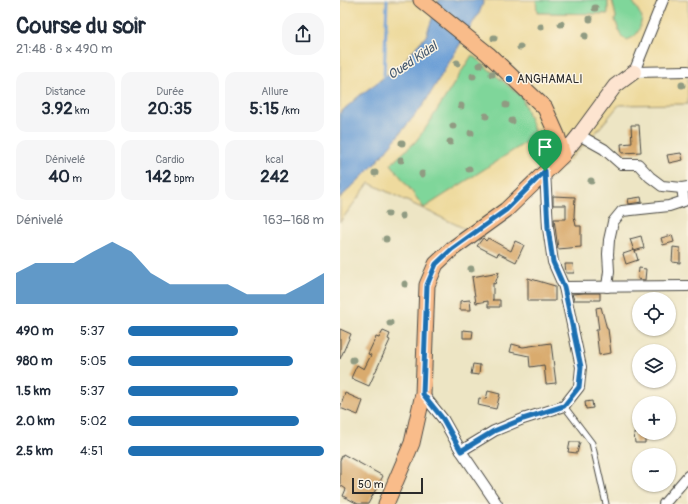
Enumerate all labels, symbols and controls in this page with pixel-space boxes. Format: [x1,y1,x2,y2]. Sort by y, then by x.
text: Course du soir [16,12,146,40]
button: share [282,13,324,55]
water label: Oued Kidal [385,37,442,83]
text: 21:48 · 8 × 490 m [16,41,113,57]
place label: ANGHAMALI [517,72,583,87]
marker: ANGHAMALI [504,74,514,84]
text: Distance [45,85,85,98]
text: Durée [156,85,184,98]
text: Allure [261,85,288,98]
text: 3.92 [41,98,73,119]
text: 20:35 [148,98,192,119]
text: 5:15 [249,98,279,119]
text: km [73,104,89,117]
text: /km [279,104,300,117]
pin [528,130,562,171]
icon: arrive [534,136,556,158]
text: Dénivelé [45,153,85,166]
text: Cardio [156,153,184,166]
text: kcal [266,153,284,166]
text: 40 [49,166,70,187]
text: 142 [146,166,172,187]
text: 242 [260,166,289,187]
text: m [70,172,82,185]
text: bpm [172,172,194,185]
text: Dénivelé [16,212,63,228]
text: 163–168 m [263,212,324,228]
map controls [632,292,676,492]
button: locate [632,292,676,336]
text: 490 m [16,323,53,339]
text: 5:37 [80,323,105,339]
button: layers [632,344,676,388]
text: 980 m [16,353,53,369]
text: 5:05 [80,353,106,369]
text: 1.5 km [16,383,51,399]
text: 5:37 [80,383,105,399]
button: + [632,396,676,440]
text: 2.0 km [16,413,55,429]
text: 5:02 [80,413,107,429]
text: 2.5 km [16,443,53,459]
text: 4:51 [80,443,103,459]
button: − [632,448,676,492]
scale bar [352,476,423,495]
text: 50 m [358,478,384,491]

